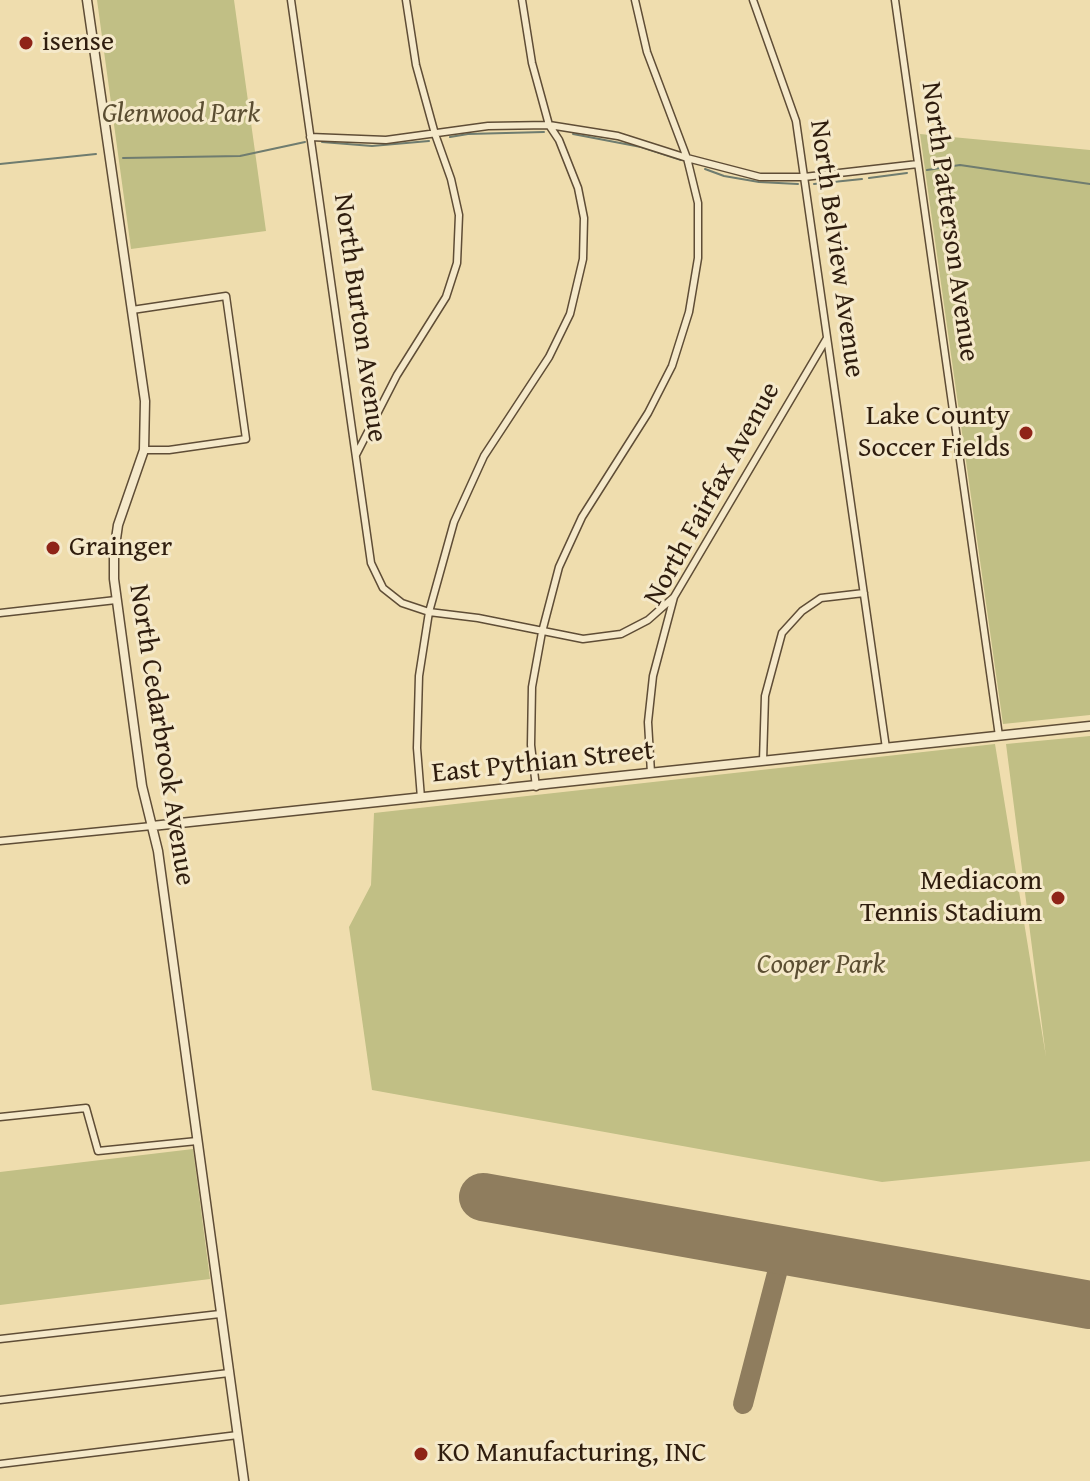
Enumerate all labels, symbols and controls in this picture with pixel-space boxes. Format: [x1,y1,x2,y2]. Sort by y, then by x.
place label: isense [42,26,114,60]
marker: isense [17,34,35,52]
street label: North Patterson Avenue [913,80,985,364]
park label: Glenwood Park [102,98,260,132]
street label: North Belview Avenue [801,118,871,380]
street label: North Burton Avenue [325,192,393,444]
street label: North Fairfax Avenue [638,377,788,611]
place label: Lake County Soccer Fields [858,400,1010,466]
marker: Lake County Soccer Fields [1017,424,1035,442]
place label: Grainger [69,531,172,565]
marker: Grainger [44,539,62,557]
street label: North Cedarbrook Avenue [121,582,201,888]
street label: East Pythian Street [430,735,656,791]
place label: Mediacom Tennis Stadium [860,865,1042,931]
marker: Mediacom Tennis Stadium [1049,889,1067,907]
park label: Cooper Park [757,949,885,983]
place label: KO Manufacturing, INC [437,1437,707,1471]
marker: KO Manufacturing, INC [412,1445,430,1463]

